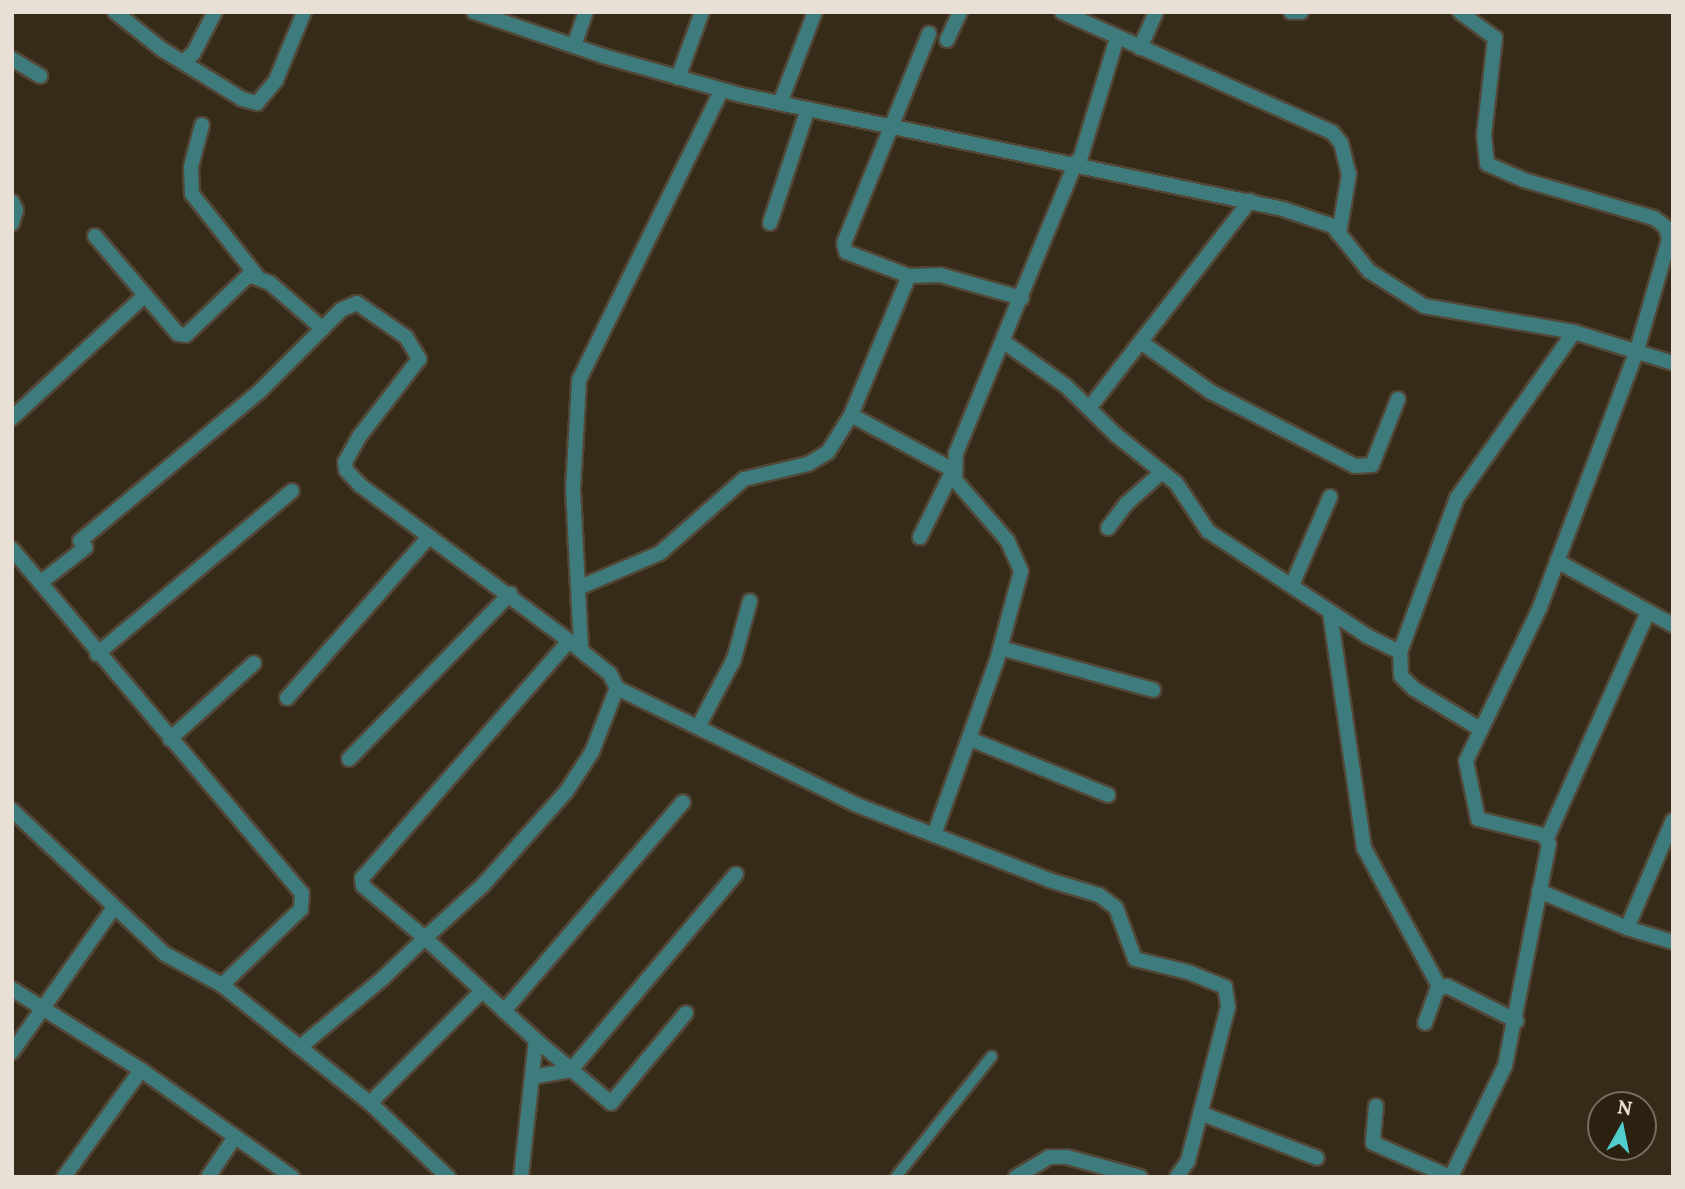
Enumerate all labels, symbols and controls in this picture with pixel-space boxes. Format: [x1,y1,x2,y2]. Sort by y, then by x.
north arrow [1587,1091,1657,1161]
text: N [1616,1094,1634,1120]

